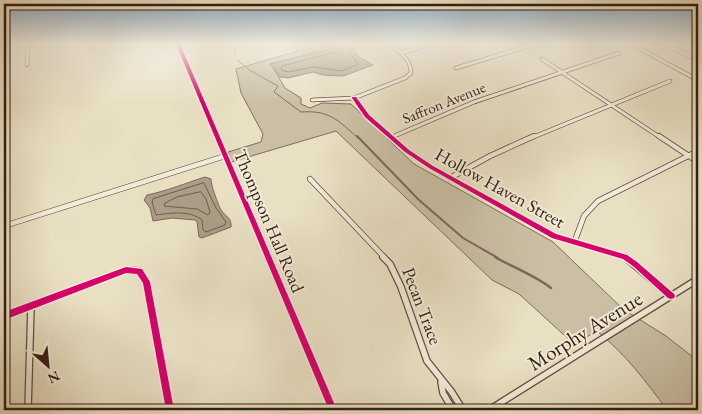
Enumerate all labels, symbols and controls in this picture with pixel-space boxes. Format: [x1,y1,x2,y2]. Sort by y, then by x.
street label: Saffron Avenue [399,77,488,128]
street label: Hollow Haven Street [431,142,570,233]
street label: Thompson Hall Road [229,146,310,297]
street label: Pecan Trace [397,264,448,348]
street label: Morphy Avenue [522,285,647,377]
north arrow [22,342,72,392]
text: N [44,367,63,388]

